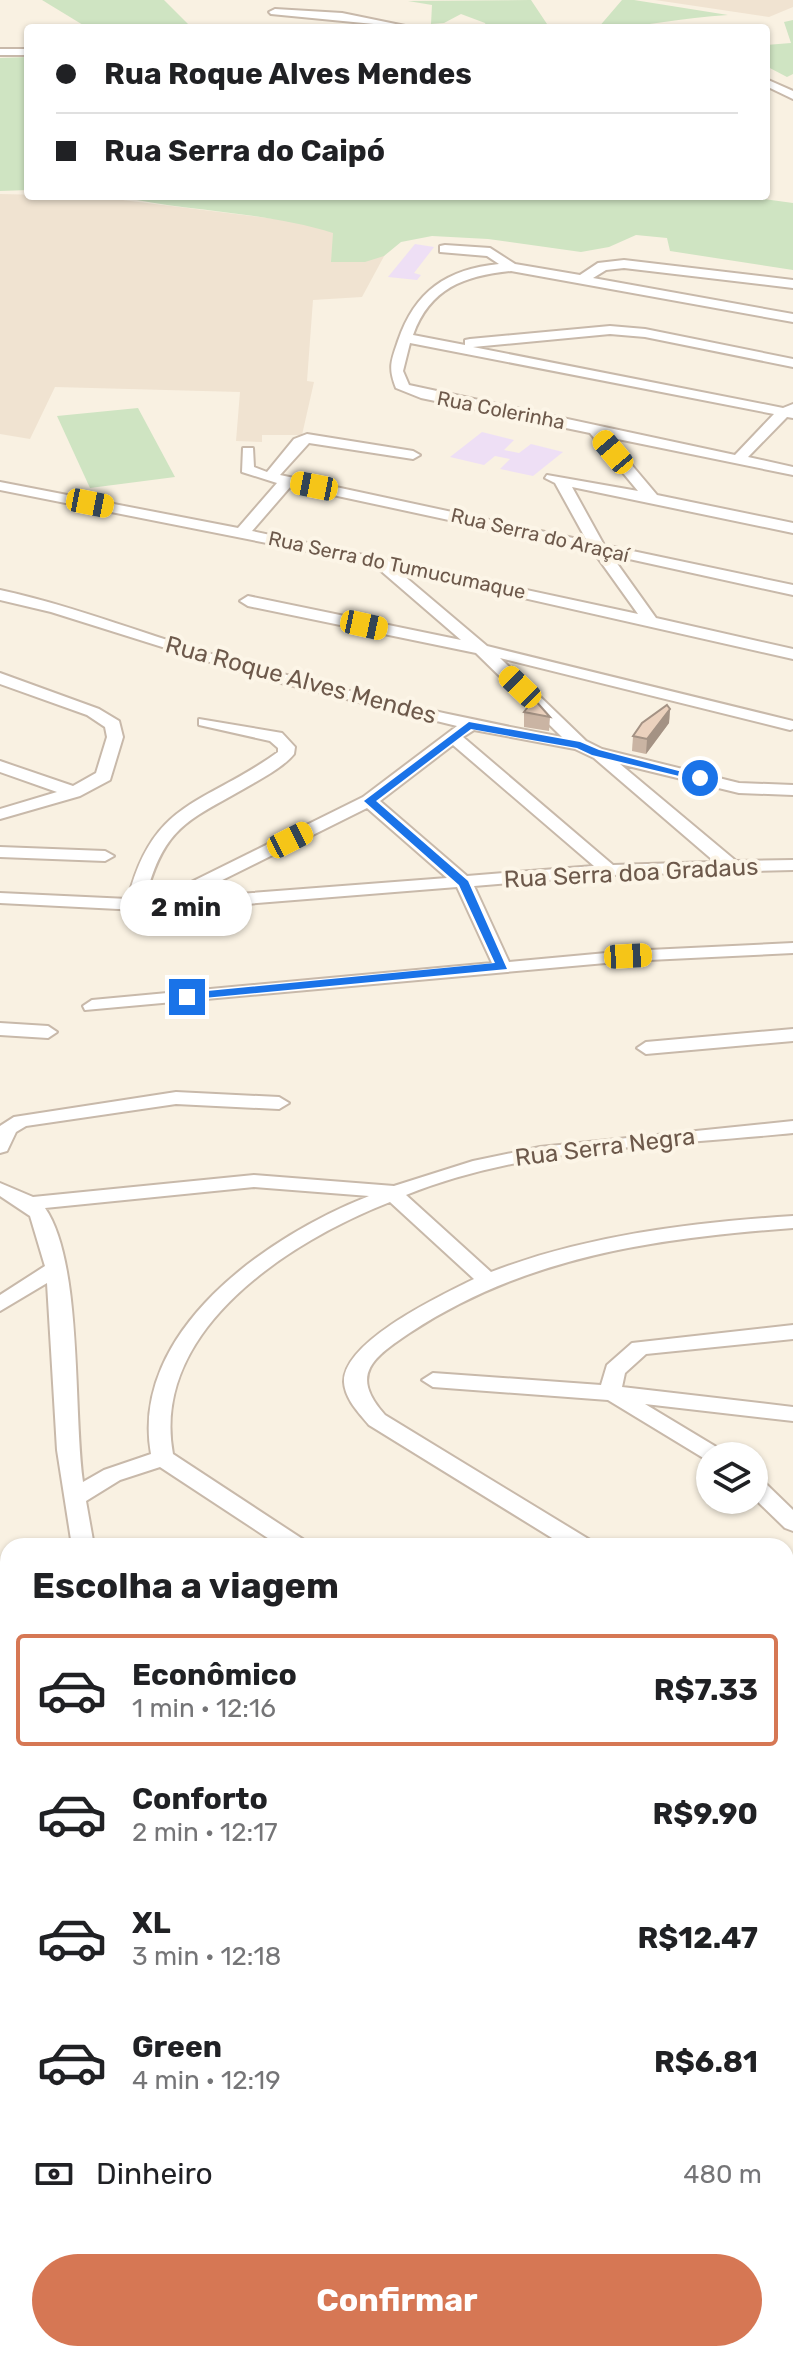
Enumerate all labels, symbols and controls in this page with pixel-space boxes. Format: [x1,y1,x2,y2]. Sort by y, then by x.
text: Rua Roque Alves Mendes [104,56,472,92]
text: Rua Serra do Caipó [104,133,385,169]
street label: Rua Colerinha [435,386,567,434]
car [588,426,638,478]
car [288,470,340,502]
car [64,487,116,519]
street label: Rua Serra do Araçaí [449,503,633,567]
street label: Rua Serra do Tumucumaque [266,526,528,604]
car [338,608,390,642]
street label: Rua Roque Alves Mendes [162,630,440,730]
car [494,662,546,712]
route start [682,760,718,796]
car [263,818,317,862]
street label: Rua Serra doa Gradaus [503,852,759,894]
callout: 2 min [121,881,253,937]
text: 2 min [151,892,221,923]
car [603,943,653,969]
route end [169,979,205,1015]
street label: Rua Serra Negra [513,1122,697,1172]
map controls [696,1442,768,1514]
button: layers [696,1442,768,1514]
text: Escolha a viagem [32,1564,339,1607]
icon: car [36,1654,108,1726]
text: Econômico [132,1657,297,1693]
text: R$7.33 [654,1672,758,1708]
text: 1 min · 12:16 [132,1693,276,1724]
icon: car [36,1778,108,1850]
text: Conforto [132,1781,268,1817]
text: R$9.90 [653,1796,758,1832]
text: 2 min · 12:17 [132,1817,278,1848]
icon: car [36,1902,108,1974]
text: XL [132,1905,171,1941]
text: R$12.47 [638,1920,758,1956]
text: 3 min · 12:18 [132,1941,281,1972]
icon: car [36,2026,108,2098]
text: Green [132,2029,222,2065]
text: R$6.81 [654,2044,758,2080]
text: 4 min · 12:19 [132,2065,281,2096]
icon: cash [32,2152,76,2196]
text: Dinheiro [96,2156,213,2192]
text: 480 m [683,2159,762,2190]
button: Confirmar [32,2254,762,2346]

